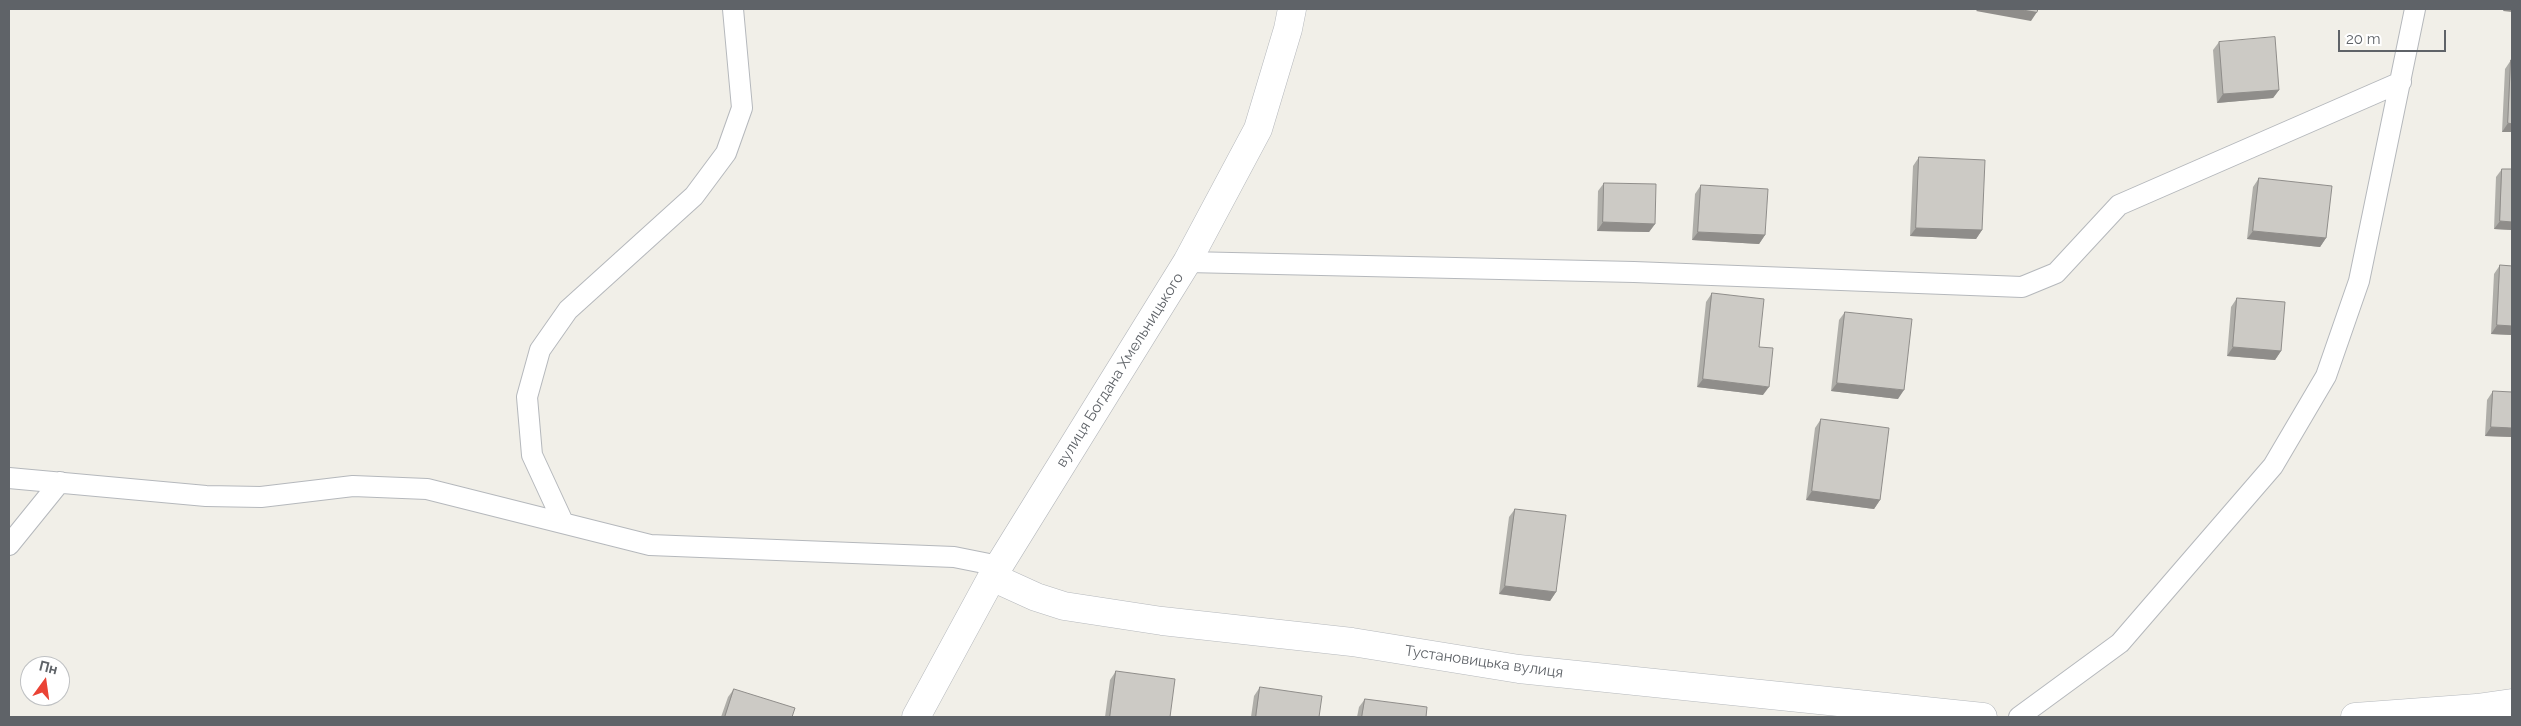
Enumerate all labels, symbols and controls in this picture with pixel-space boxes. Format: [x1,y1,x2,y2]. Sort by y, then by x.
scale bar [2341,20,2448,52]
text: 20 m [2346,30,2381,48]
street label: вулиця Богдана Хмельницького [1053,269,1187,471]
street label: Тустановицька вулиця [1404,642,1564,682]
north arrow [20,656,70,706]
text: Пн [37,657,59,677]

